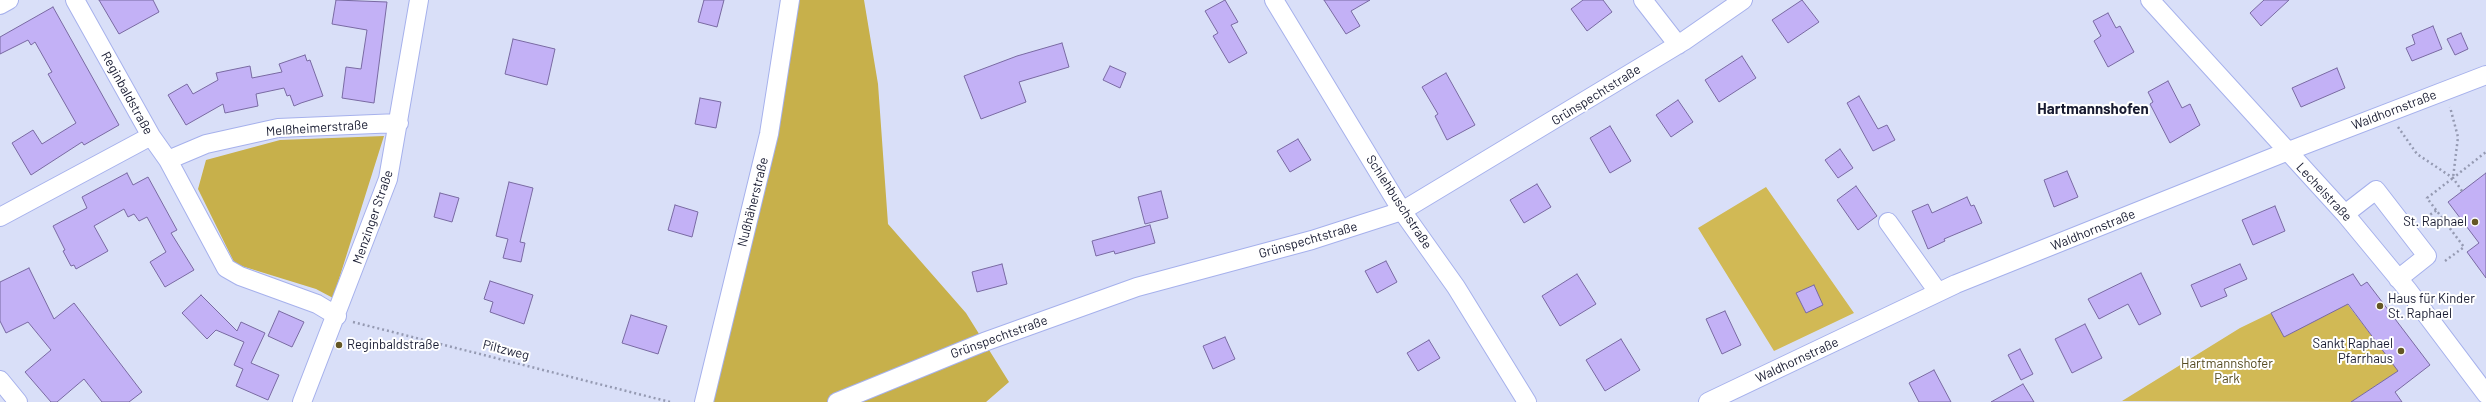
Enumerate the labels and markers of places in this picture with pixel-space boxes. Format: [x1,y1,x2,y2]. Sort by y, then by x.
place label: St. Raphael [2403,214,2467,230]
marker: St. Raphael [2470,217,2480,227]
place label: Haus für Kinder St. Raphael [2388,291,2475,322]
marker: Haus für Kinder St. Raphael [2375,301,2385,311]
place label: Sankt Raphael Pfarrhaus [2313,336,2393,367]
place label: Reginbaldstraße [347,337,439,353]
marker: Reginbaldstraße [334,340,344,350]
marker: Sankt Raphael Pfarrhaus [2396,346,2406,356]

